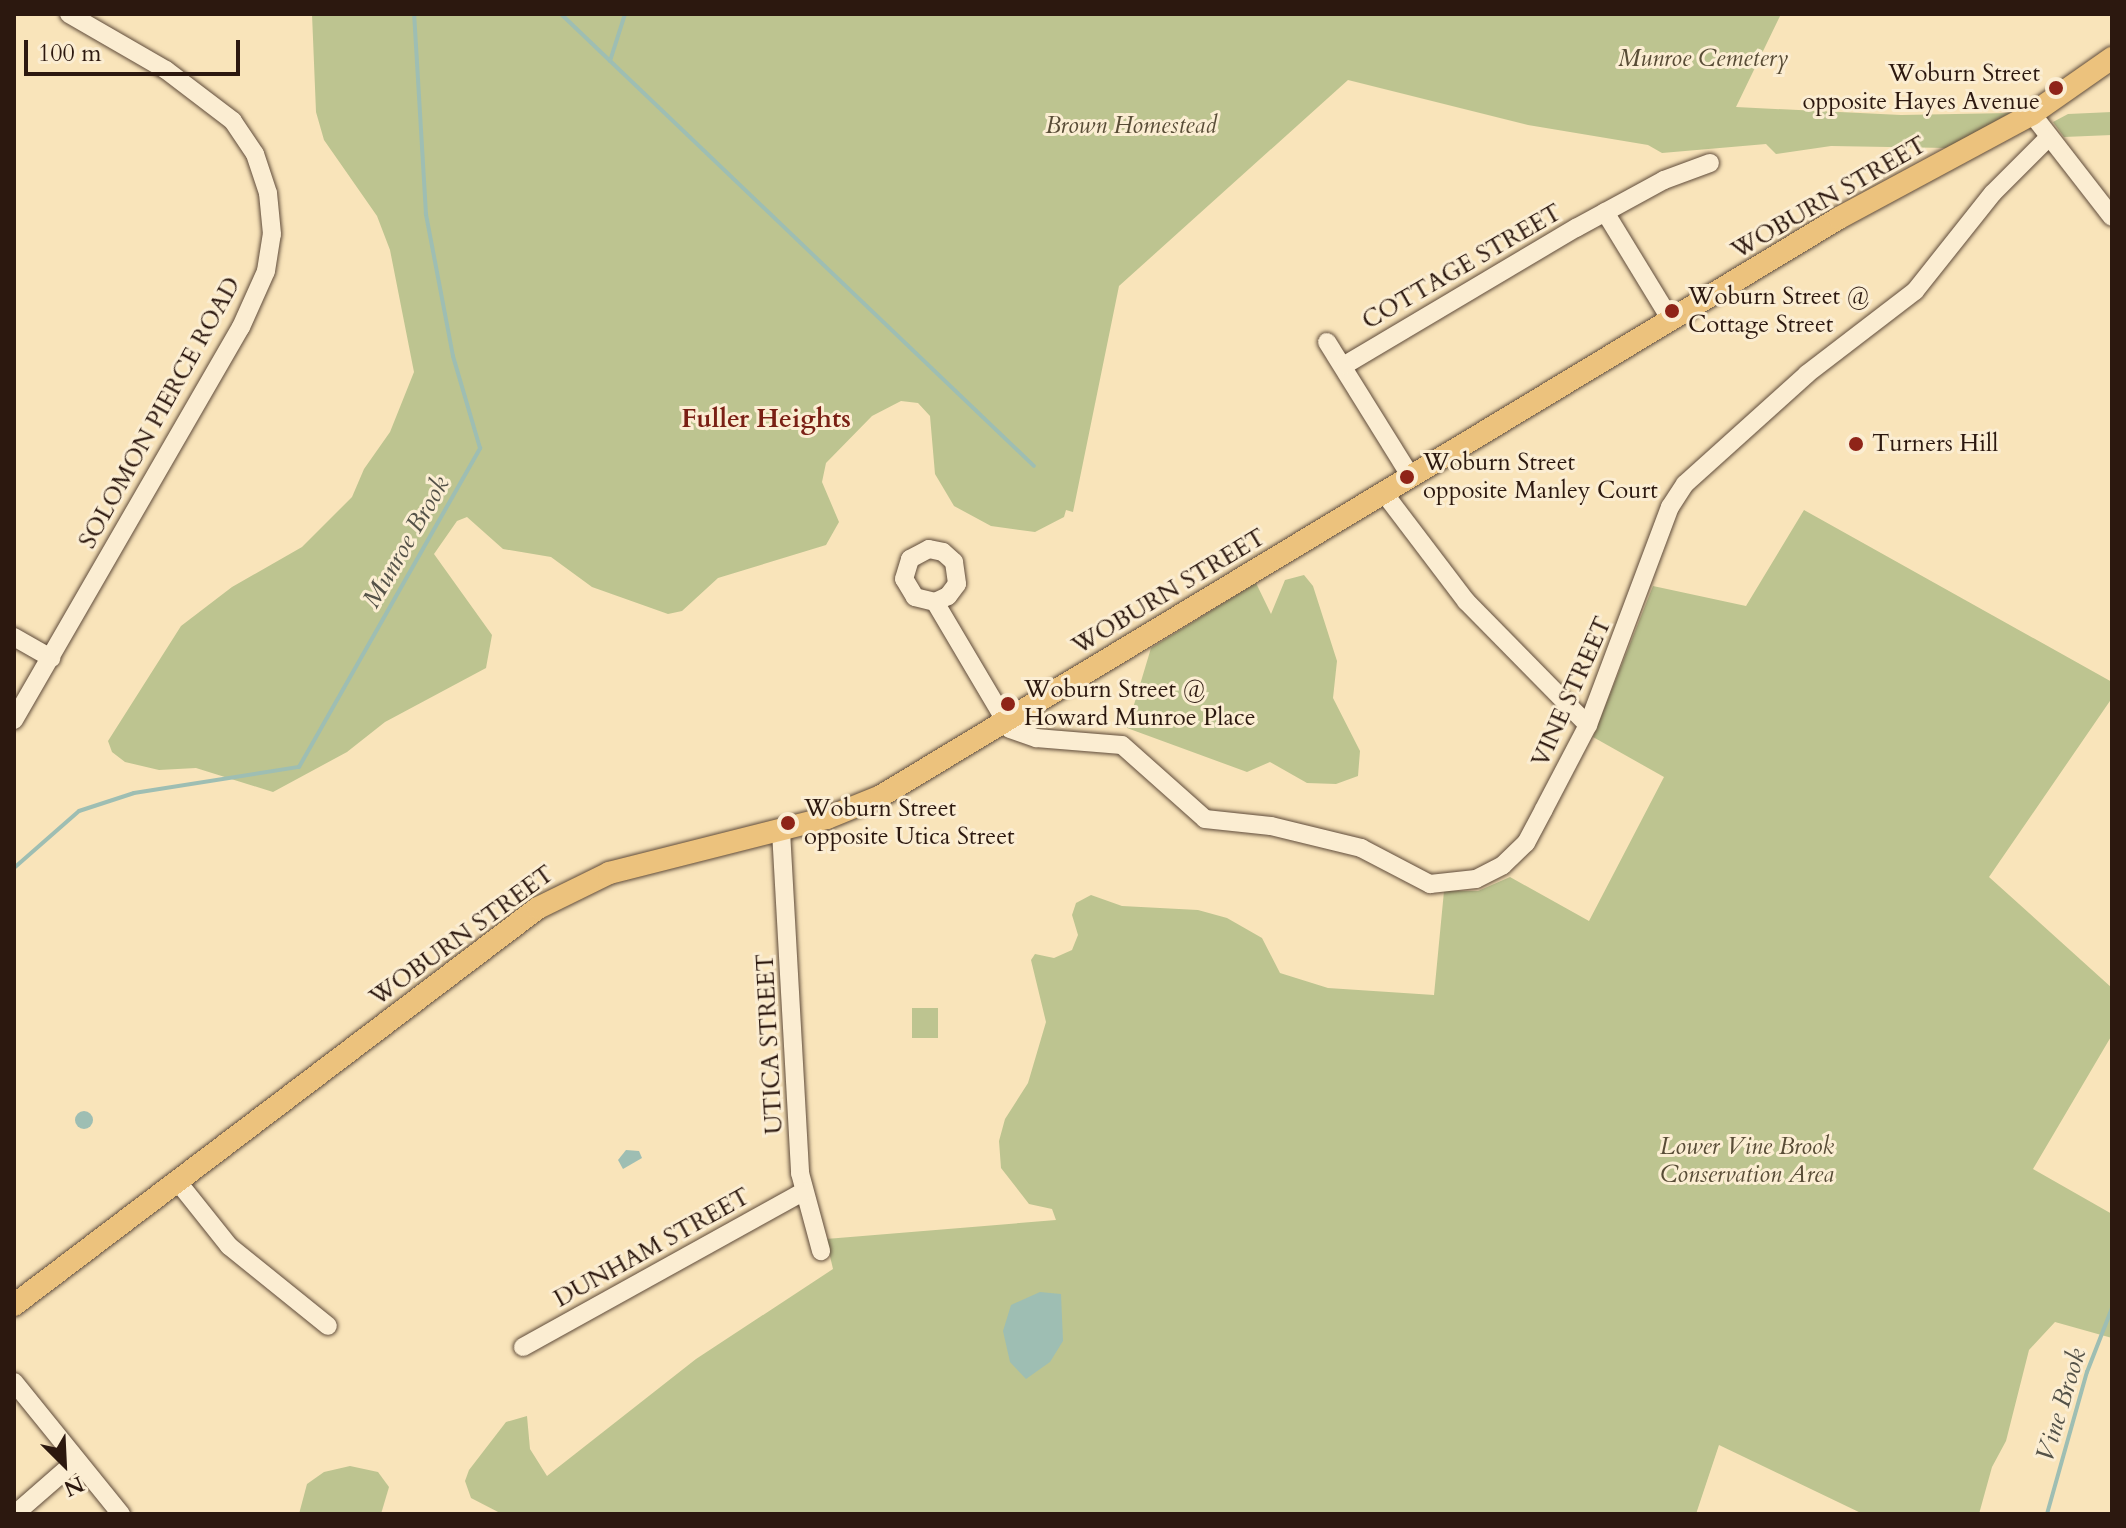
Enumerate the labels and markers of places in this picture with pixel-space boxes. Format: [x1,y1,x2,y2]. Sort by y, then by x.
place label: Woburn Street opposite Hayes Avenue [1802,60,2040,116]
marker: Woburn Street opposite Hayes Avenue [2047,79,2065,97]
place label: Woburn Street @ Cottage Street [1688,283,1870,339]
marker: Woburn Street @ Cottage Street [1663,302,1681,320]
place label: Turners Hill [1872,430,1998,458]
marker: Turners Hill [1847,435,1865,453]
place label: Woburn Street opposite Manley Court [1423,449,1658,505]
marker: Woburn Street opposite Manley Court [1398,468,1416,486]
place label: Woburn Street @ Howard Munroe Place [1024,676,1256,732]
marker: Woburn Street @ Howard Munroe Place [999,695,1017,713]
place label: Woburn Street opposite Utica Street [804,795,1015,851]
marker: Woburn Street opposite Utica Street [779,814,797,832]

